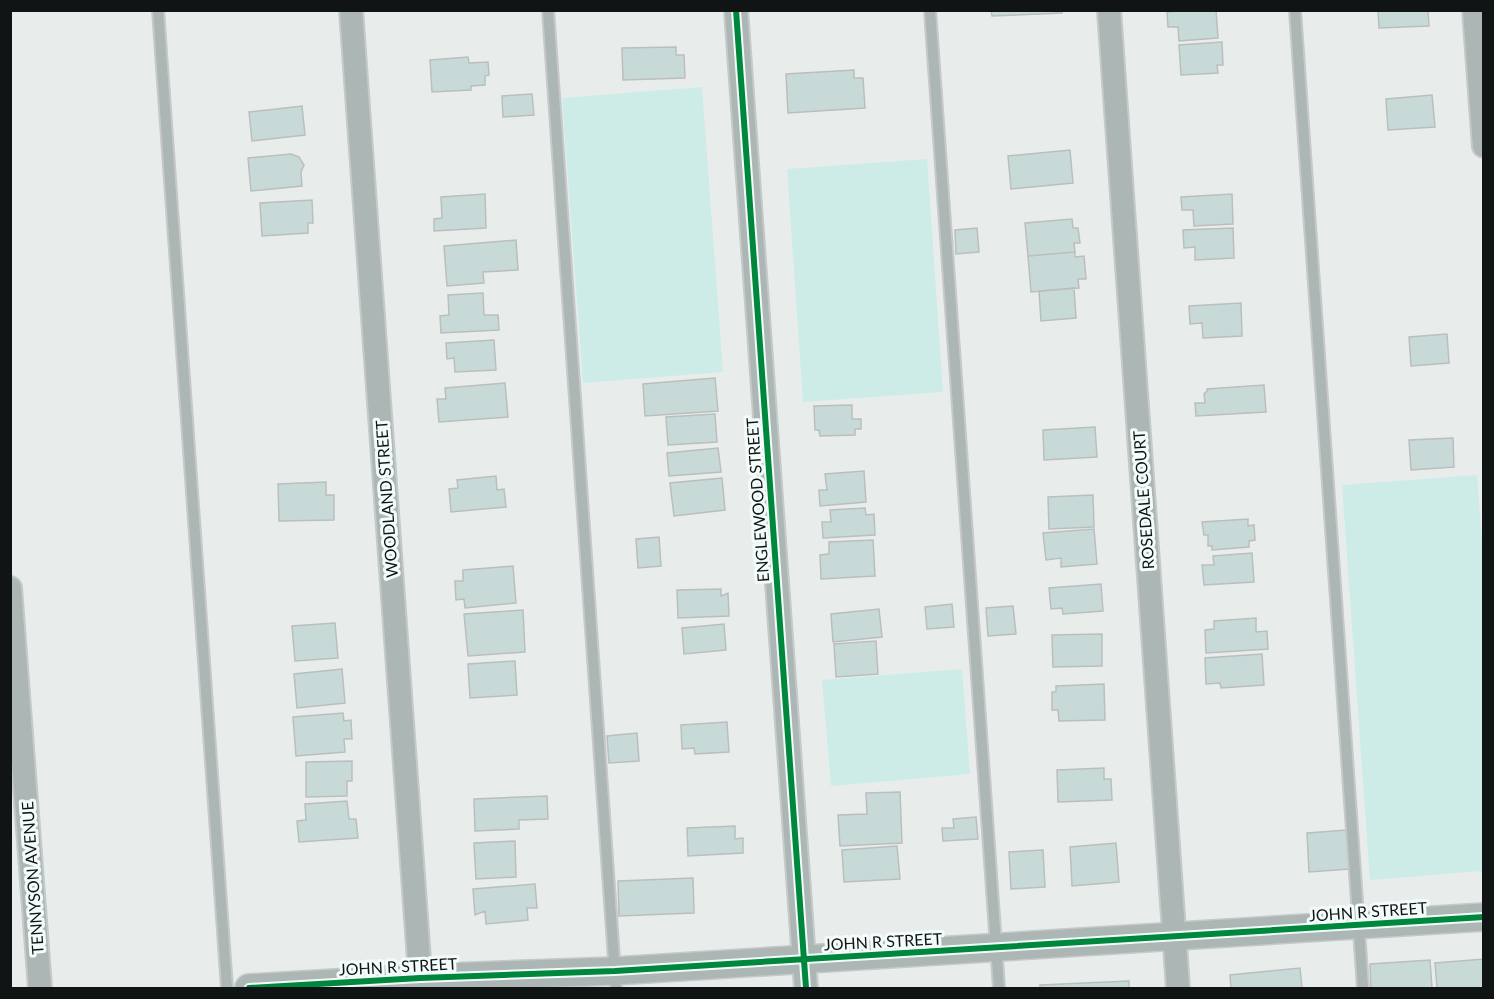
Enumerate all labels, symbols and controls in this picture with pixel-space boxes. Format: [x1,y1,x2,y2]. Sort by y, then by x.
street label: ENGLEWOOD STREET [742,417,772,583]
street label: WOODLAND STREET [371,419,401,578]
street label: ROSEDALE COURT [1129,429,1157,570]
street label: TENNYSON AVENUE [17,801,47,955]
street label: JOHN R STREET [1308,897,1428,925]
street label: JOHN R STREET [823,928,943,954]
street label: JOHN R STREET [338,953,458,979]

